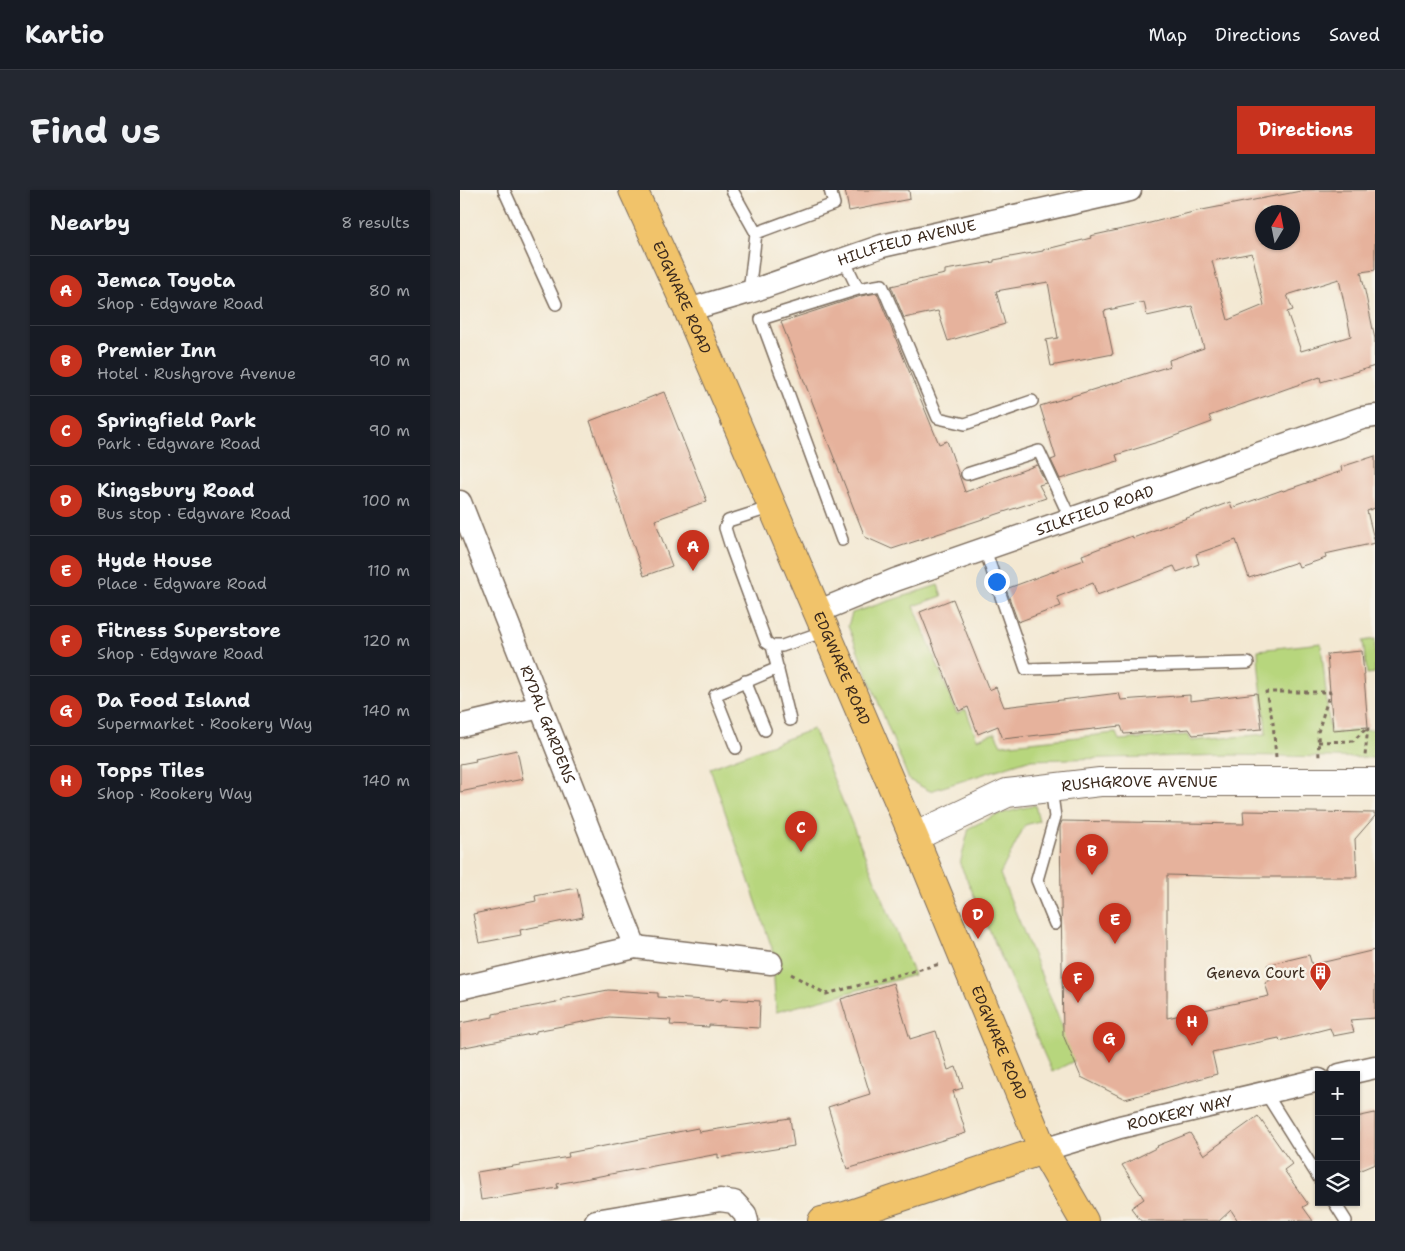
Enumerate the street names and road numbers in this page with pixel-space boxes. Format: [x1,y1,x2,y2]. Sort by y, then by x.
street label: HILLFIELD AVENUE [835,215,978,271]
street label: EDGWARE ROAD [648,238,716,357]
street label: SILKFIELD ROAD [1033,481,1157,540]
street label: EDGWARE ROAD [808,608,875,728]
street label: RYDAL GARDENS [515,663,580,786]
street label: RUSHGROVE AVENUE [1060,772,1218,796]
street label: EDGWARE ROAD [966,983,1031,1103]
street label: ROOKERY WAY [1125,1091,1235,1135]

